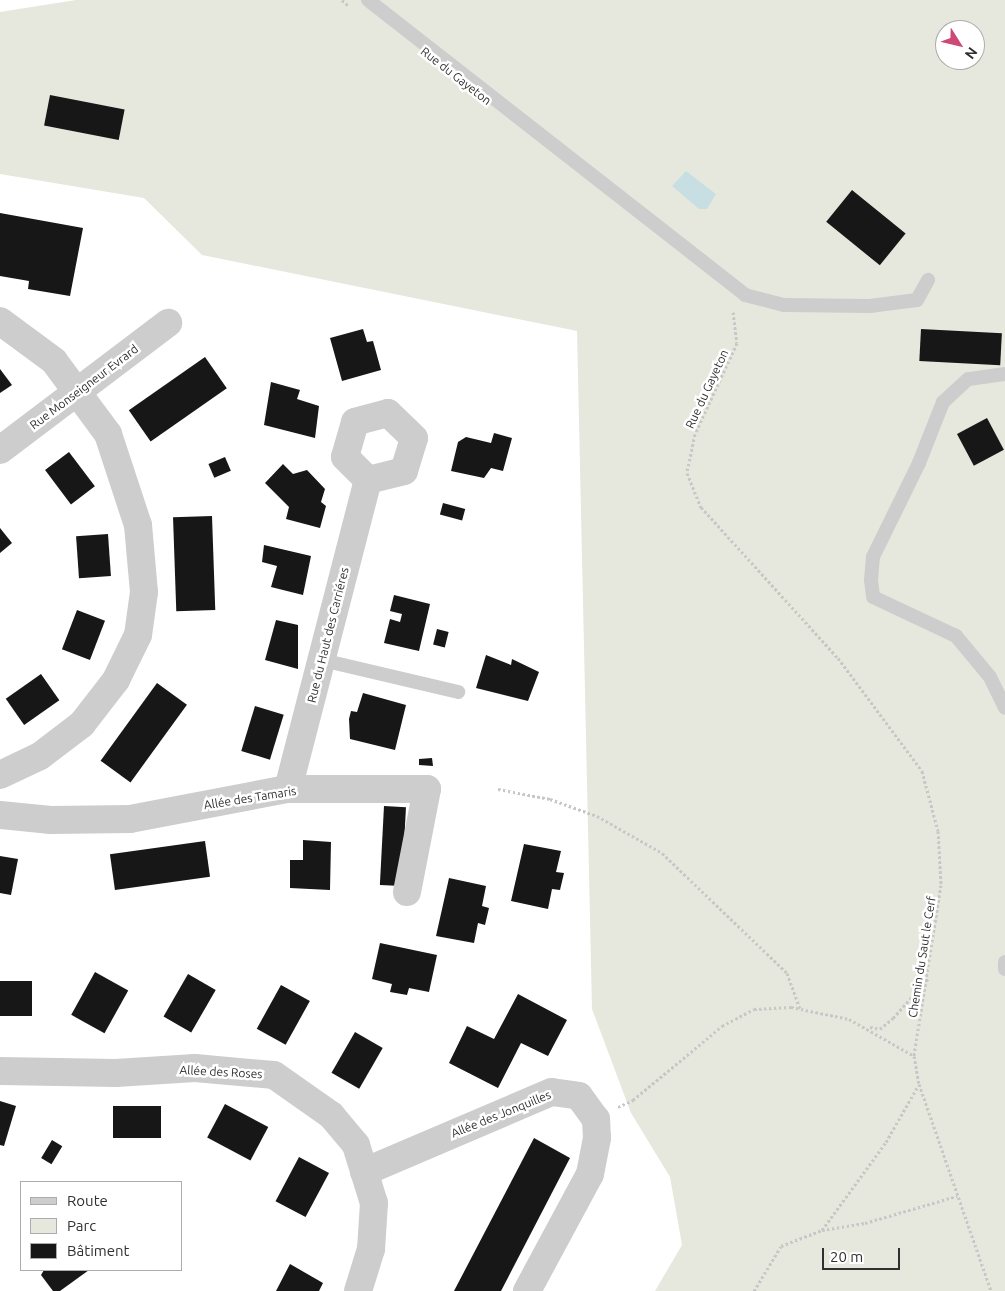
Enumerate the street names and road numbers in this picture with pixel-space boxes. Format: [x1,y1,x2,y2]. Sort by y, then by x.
street label: Rue du Gayeton [418,44,494,108]
street label: Rue Monseigneur Evrard [27,342,141,432]
street label: Rue du Gayeton [682,347,732,431]
street label: Rue du Haut des Carriéres [304,566,352,704]
street label: Allée des Tamaris [203,784,297,812]
street label: Chemin du Saut le Cerf [905,895,939,1019]
street label: Allée des Roses [179,1063,263,1081]
street label: Allée des Jonquilles [449,1087,553,1141]

